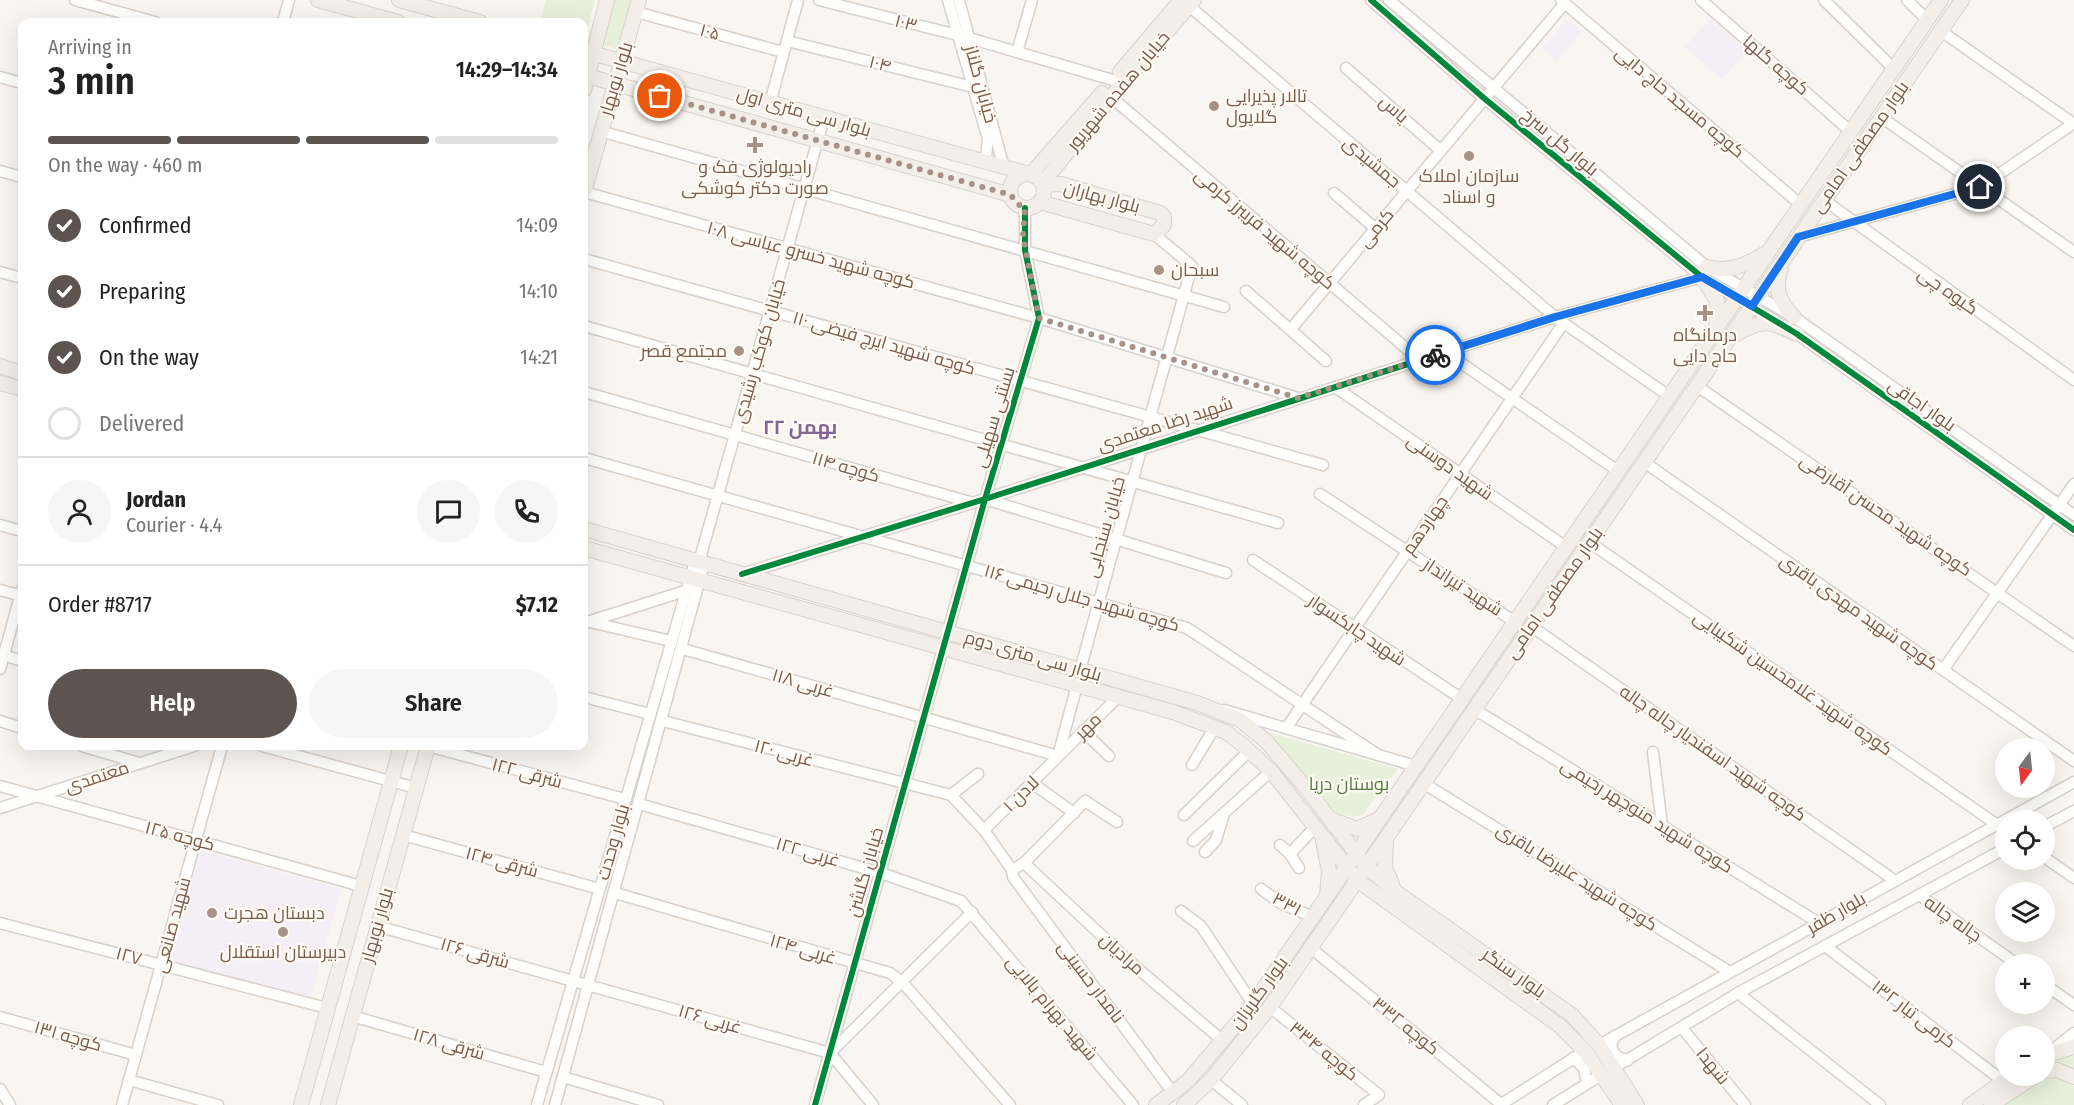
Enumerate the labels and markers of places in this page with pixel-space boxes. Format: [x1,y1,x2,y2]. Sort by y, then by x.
pin [634,70,685,121]
place label: تالار پذیرایی گلایول [1226,85,1307,128]
marker: تالار پذیرایی گلایول [1207,99,1221,113]
marker: رادیولوژی فک و صورت دکتر کوشکی [746,136,764,154]
marker: سازمان املاک و اسناد [1462,149,1476,163]
place label: رادیولوژی فک و صورت دکتر کوشکی [681,156,829,199]
pin [1954,161,2005,212]
place label: سازمان املاک و اسناد [1419,165,1519,208]
place label: سبحان [1171,259,1219,281]
marker: سبحان [1152,263,1166,277]
marker: درمانگاه حاج دایی [1696,304,1714,322]
place label: درمانگاه حاج دایی [1673,324,1737,368]
place label: مجتمع قصر [639,340,727,363]
marker: مجتمع قصر [732,344,746,358]
place label: دبستان هجرت [224,902,325,924]
marker: دبستان هجرت [205,906,219,920]
marker: دبیرستان استقلال [276,925,290,939]
place label: دبیرستان استقلال [220,941,346,963]

